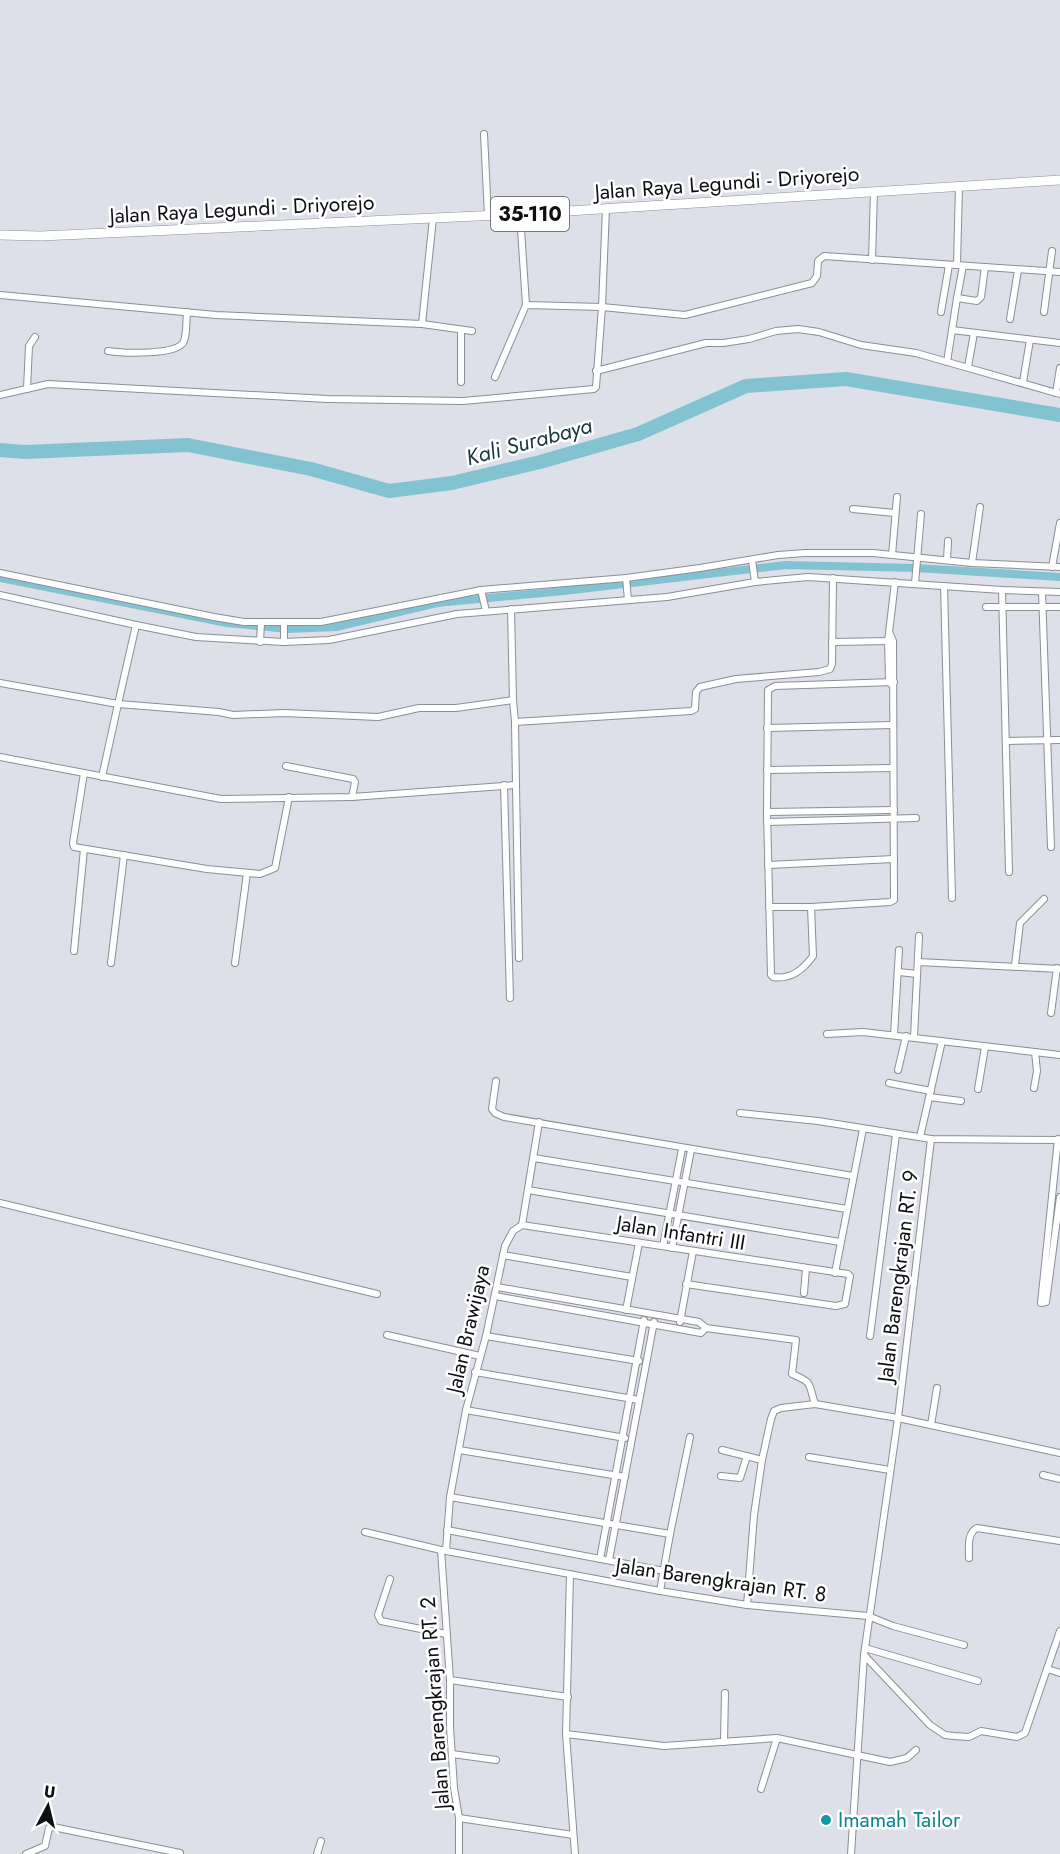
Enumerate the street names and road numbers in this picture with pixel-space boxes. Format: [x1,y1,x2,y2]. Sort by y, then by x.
street label: Jalan Raya Legundi - Driyorejo [591,159,860,207]
street label: Jalan Raya Legundi - Driyorejo [106,187,375,231]
road number: 35-110 [491,197,569,231]
street label: Jalan Barengkrajan RT. 9 [870,1168,926,1387]
street label: Jalan Infantri III [611,1208,748,1258]
street label: Jalan Brawijaya [438,1262,497,1399]
street label: Jalan Barengkrajan RT. 8 [611,1550,828,1610]
street label: Jalan Barengkrajan RT. 2 [413,1596,458,1813]

